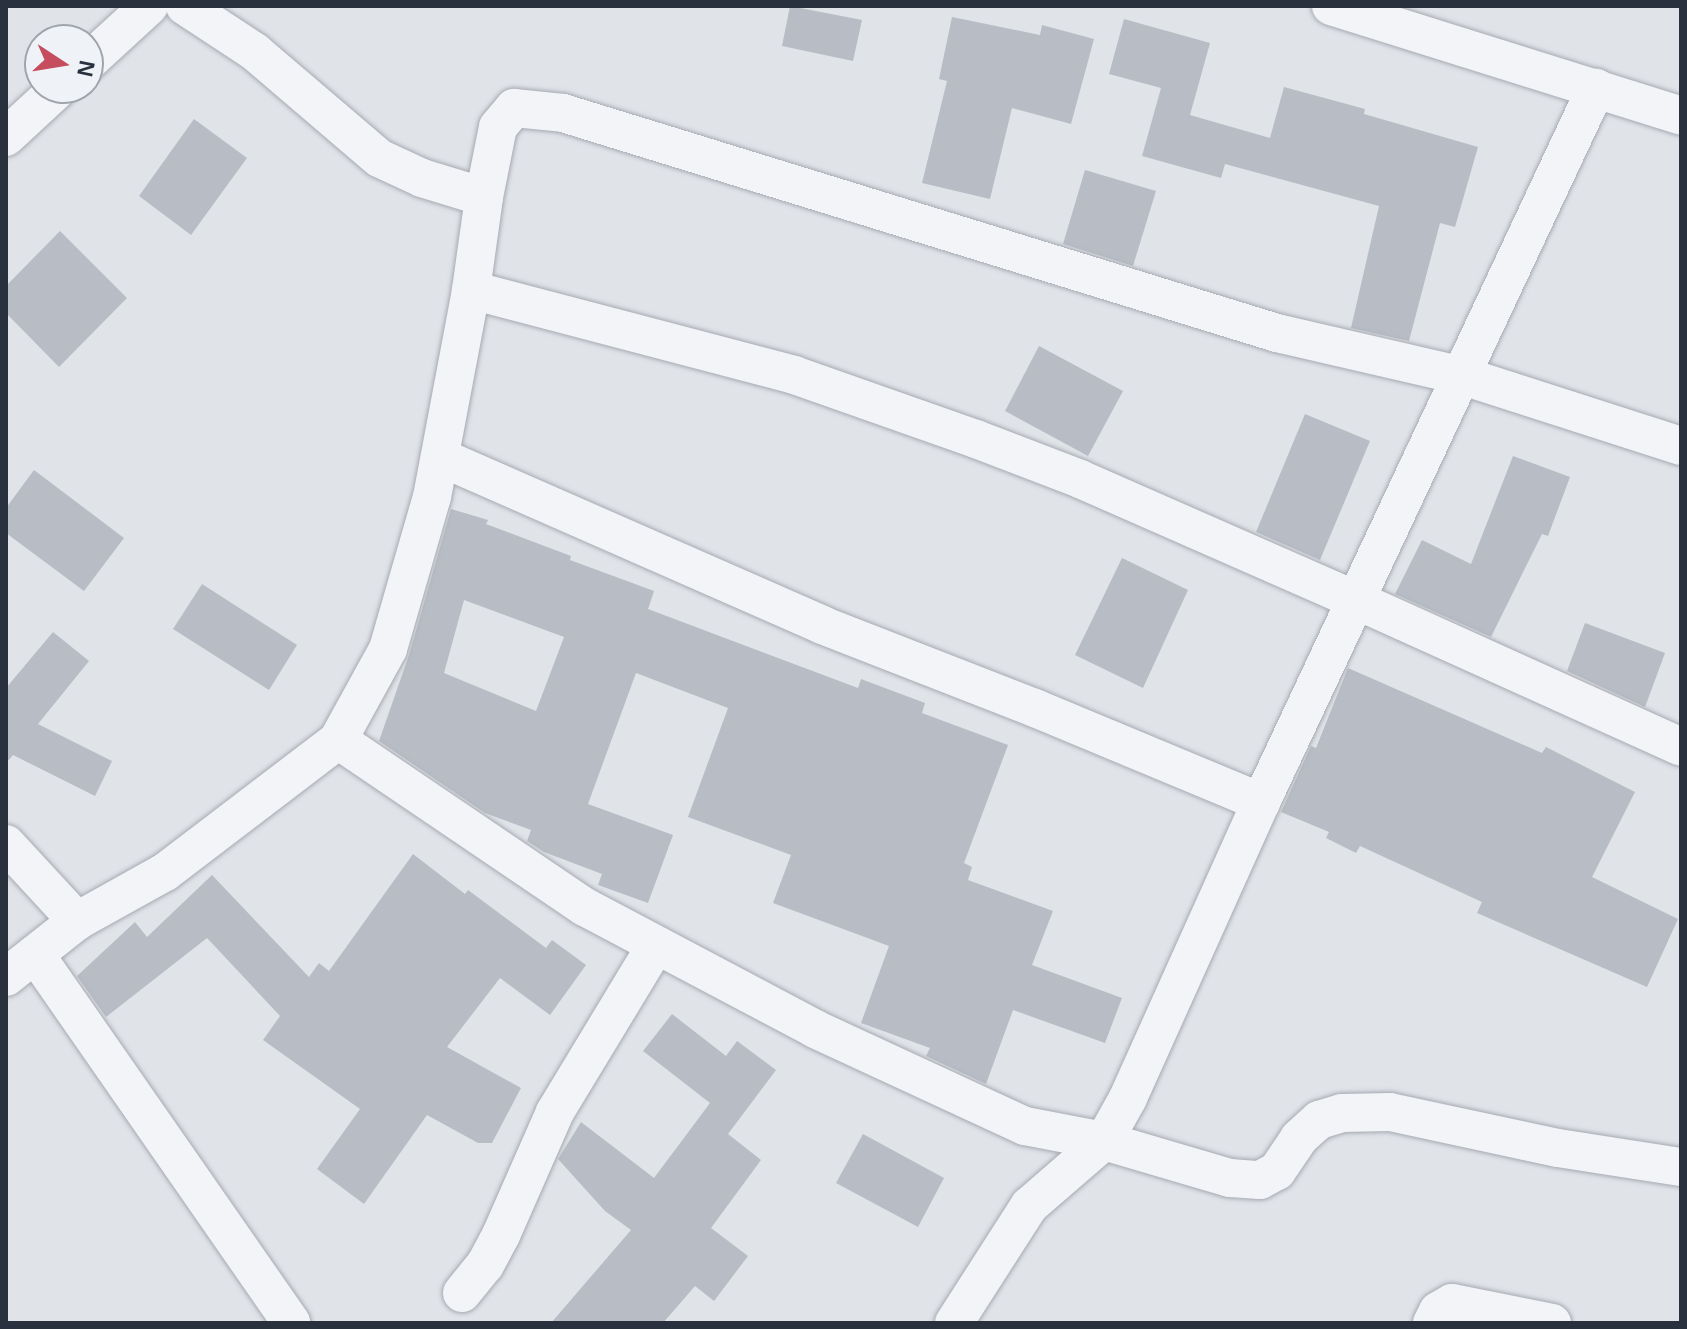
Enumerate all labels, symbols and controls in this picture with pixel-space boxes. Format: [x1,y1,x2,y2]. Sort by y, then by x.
north arrow [24,24,104,104]
text: N [72,58,100,79]

